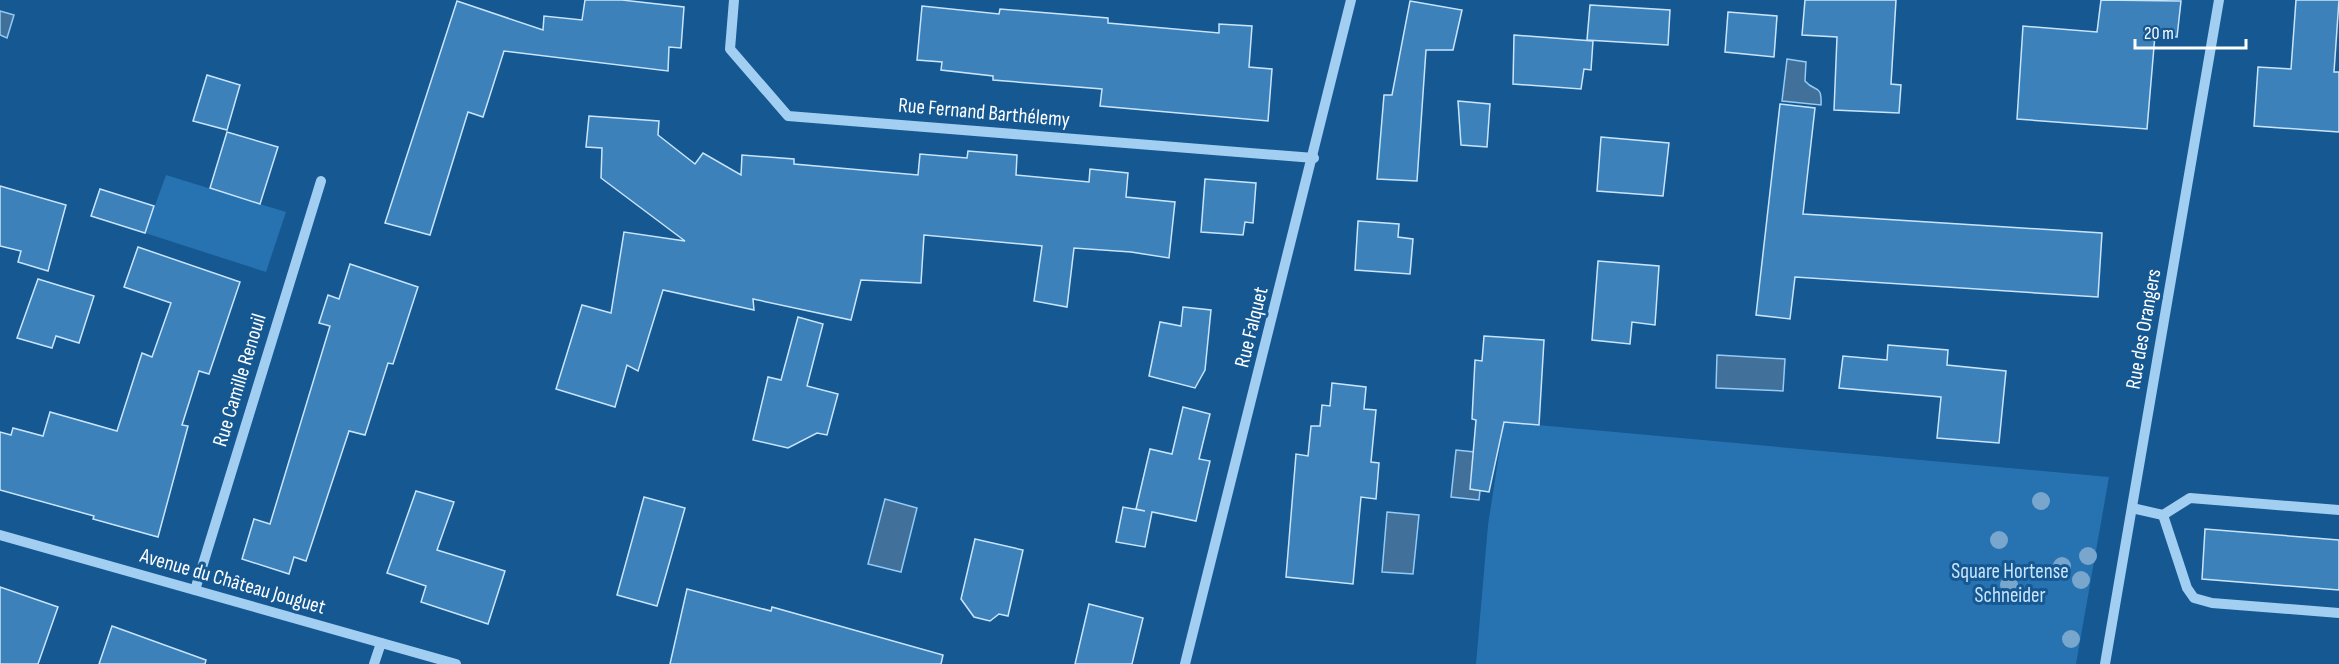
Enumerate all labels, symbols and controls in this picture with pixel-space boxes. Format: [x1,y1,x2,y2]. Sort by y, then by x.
scale bar [2135,12,2246,50]
text: 20 m [2144,23,2174,44]
street label: Rue Fernand Barthélemy [897,93,1071,132]
street label: Rue des Orangers [2121,267,2166,391]
street label: Rue Falquet [1229,284,1274,370]
street label: Rue Camille Renouil [207,311,272,449]
street label: Avenue du Château Jouguet [136,543,328,620]
park label: Square Hortense Schneider [1951,559,2069,608]

